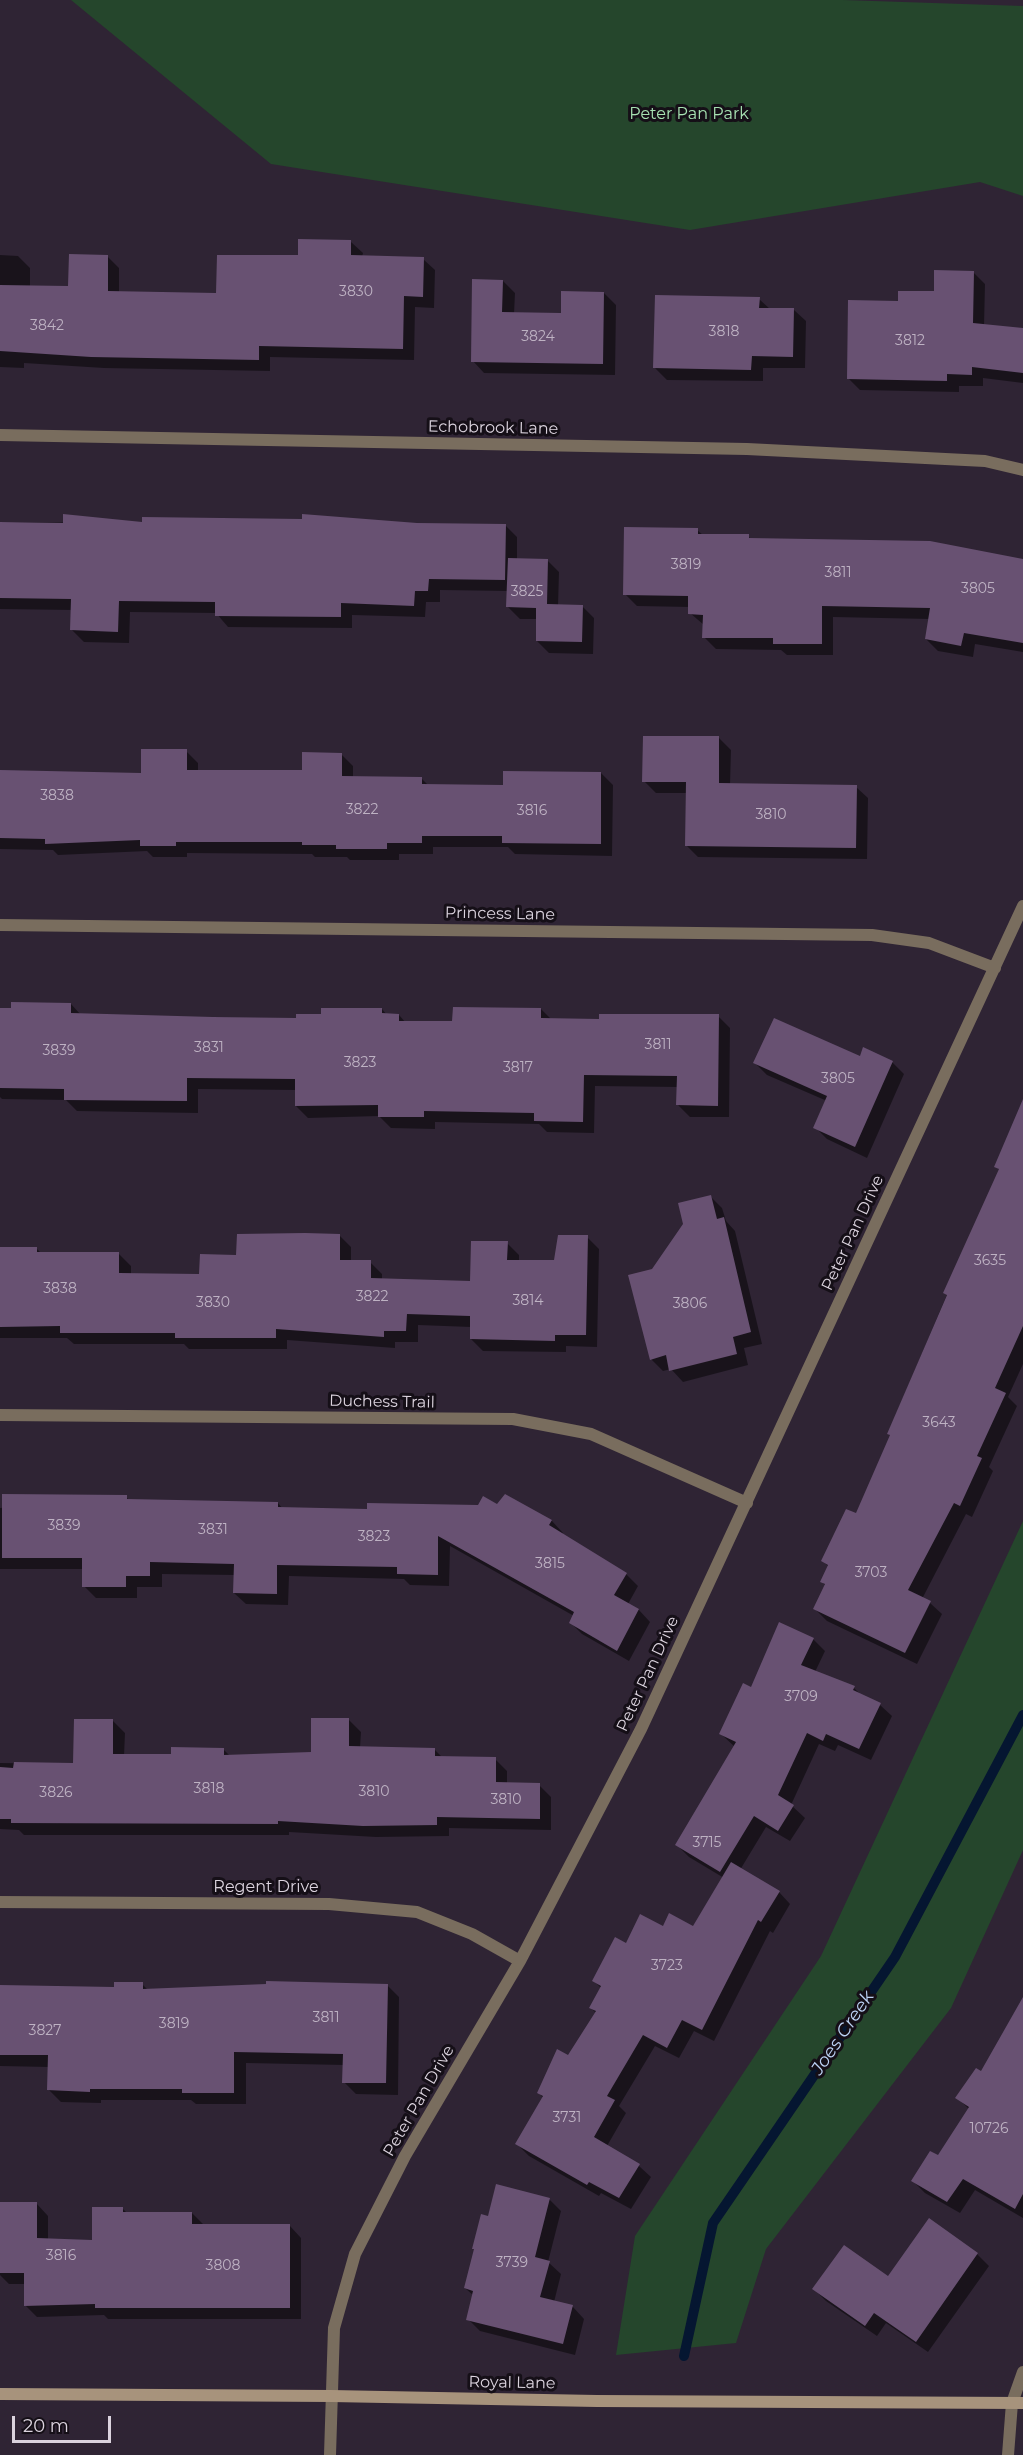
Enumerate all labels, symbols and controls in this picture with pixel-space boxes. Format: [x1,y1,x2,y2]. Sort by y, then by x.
park label: Peter Pan Park [629,104,749,124]
house number: 3830 [339,284,373,300]
house number: 3842 [30,318,64,334]
house number: 3818 [709,324,739,340]
house number: 3824 [521,329,555,345]
house number: 3812 [895,333,925,349]
street label: Echobrook Lane [428,417,558,439]
house number: 3819 [671,557,701,573]
house number: 3811 [825,565,851,581]
house number: 3805 [961,581,995,597]
house number: 3825 [511,584,543,600]
house number: 3838 [40,788,74,804]
house number: 3822 [346,802,378,818]
house number: 3816 [517,803,547,819]
house number: 3810 [755,807,787,823]
street label: Princess Lane [445,903,555,925]
house number: 3811 [645,1037,671,1053]
house number: 3831 [194,1040,224,1056]
house number: 3839 [42,1043,76,1059]
house number: 3823 [344,1055,376,1071]
house number: 3817 [503,1060,533,1076]
house number: 3805 [821,1071,855,1087]
street label: Peter Pan Drive [818,1172,888,1294]
house number: 3635 [974,1253,1006,1269]
house number: 3838 [43,1281,77,1297]
house number: 3822 [356,1289,388,1305]
house number: 3814 [512,1293,544,1309]
house number: 3830 [196,1295,230,1311]
house number: 3806 [673,1296,707,1312]
street label: Duchess Trail [329,1391,435,1413]
house number: 3643 [922,1415,956,1431]
house number: 3839 [47,1518,81,1534]
house number: 3831 [198,1522,228,1538]
house number: 3823 [358,1529,390,1545]
house number: 3815 [535,1556,565,1572]
house number: 3703 [855,1565,887,1581]
street label: Peter Pan Drive [613,1613,683,1735]
house number: 3709 [784,1689,818,1705]
house number: 3818 [194,1781,224,1797]
house number: 3810 [358,1784,390,1800]
house number: 3826 [39,1785,73,1801]
house number: 3810 [490,1792,522,1808]
house number: 3715 [692,1835,722,1851]
street label: Regent Drive [213,1877,319,1897]
house number: 3723 [651,1958,683,1974]
water label: Joes Creek [807,1987,879,2079]
house number: 3811 [313,2010,339,2026]
house number: 3819 [159,2016,189,2032]
house number: 3827 [29,2023,61,2039]
street label: Peter Pan Drive [379,2042,459,2160]
house number: 3731 [553,2110,581,2126]
house number: 10726 [970,2121,1008,2137]
house number: 3816 [46,2248,76,2264]
house number: 3739 [496,2255,528,2271]
house number: 3808 [205,2258,241,2274]
street label: Royal Lane [468,2373,556,2393]
scale bar [15,2404,114,2442]
text: 20 m [23,2415,69,2437]

